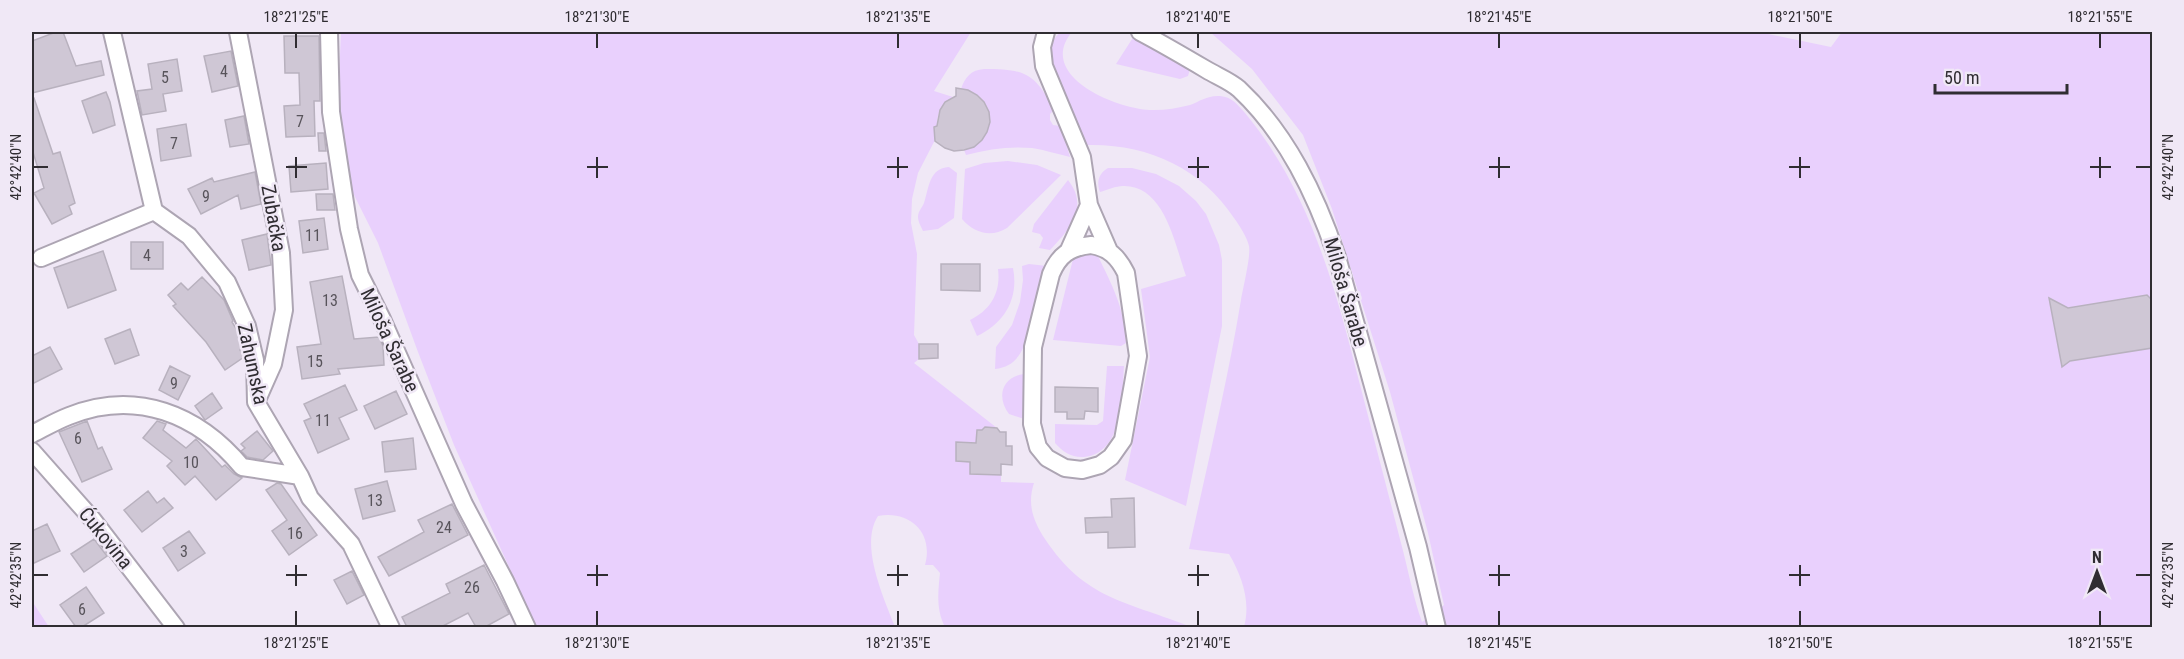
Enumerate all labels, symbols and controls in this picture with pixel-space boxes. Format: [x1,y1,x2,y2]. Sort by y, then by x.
text: 18°21'25"E [264,8,328,26]
text: 18°21'30"E [565,8,629,26]
text: 18°21'35"E [866,8,930,26]
text: 18°21'40"E [1166,8,1230,26]
text: 18°21'45"E [1467,8,1531,26]
text: 18°21'50"E [1768,8,1832,26]
text: 18°21'55"E [2068,8,2132,26]
scale bar [1935,57,2067,95]
house number: 4 [220,62,228,81]
text: 50 m [1944,67,1979,88]
house number: 5 [161,68,169,87]
house number: 7 [296,112,304,131]
text: 42°42'40"N [7,134,25,200]
house number: 7 [170,134,178,153]
text: 42°42'40"N [2159,134,2177,200]
street label: Zubačka [256,183,292,253]
house number: 9 [202,187,210,206]
house number: 11 [305,226,321,245]
street label: Miloša Šarabe [1319,235,1373,349]
house number: 4 [143,246,151,265]
street label: Miloša Šarabe [355,284,425,396]
house number: 13 [322,291,338,310]
street label: Zahumska [233,321,273,407]
house number: 15 [307,352,323,371]
house number: 9 [170,374,178,393]
house number: 11 [315,411,331,430]
house number: 6 [74,429,82,448]
house number: 10 [183,453,199,472]
house number: 13 [367,491,383,510]
street label: Ćukovina [74,502,138,574]
house number: 24 [436,518,452,537]
house number: 16 [287,524,303,543]
text: 42°42'35"N [7,542,25,608]
house number: 3 [180,542,188,561]
north arrow [2067,542,2127,602]
text: 42°42'35"N [2159,542,2177,608]
text: N [2092,548,2102,567]
house number: 26 [464,578,480,597]
house number: 6 [78,600,86,619]
text: 18°21'25"E [264,634,328,652]
text: 18°21'30"E [565,634,629,652]
text: 18°21'35"E [866,634,930,652]
text: 18°21'40"E [1166,634,1230,652]
text: 18°21'45"E [1467,634,1531,652]
text: 18°21'50"E [1768,634,1832,652]
text: 18°21'55"E [2068,634,2132,652]

